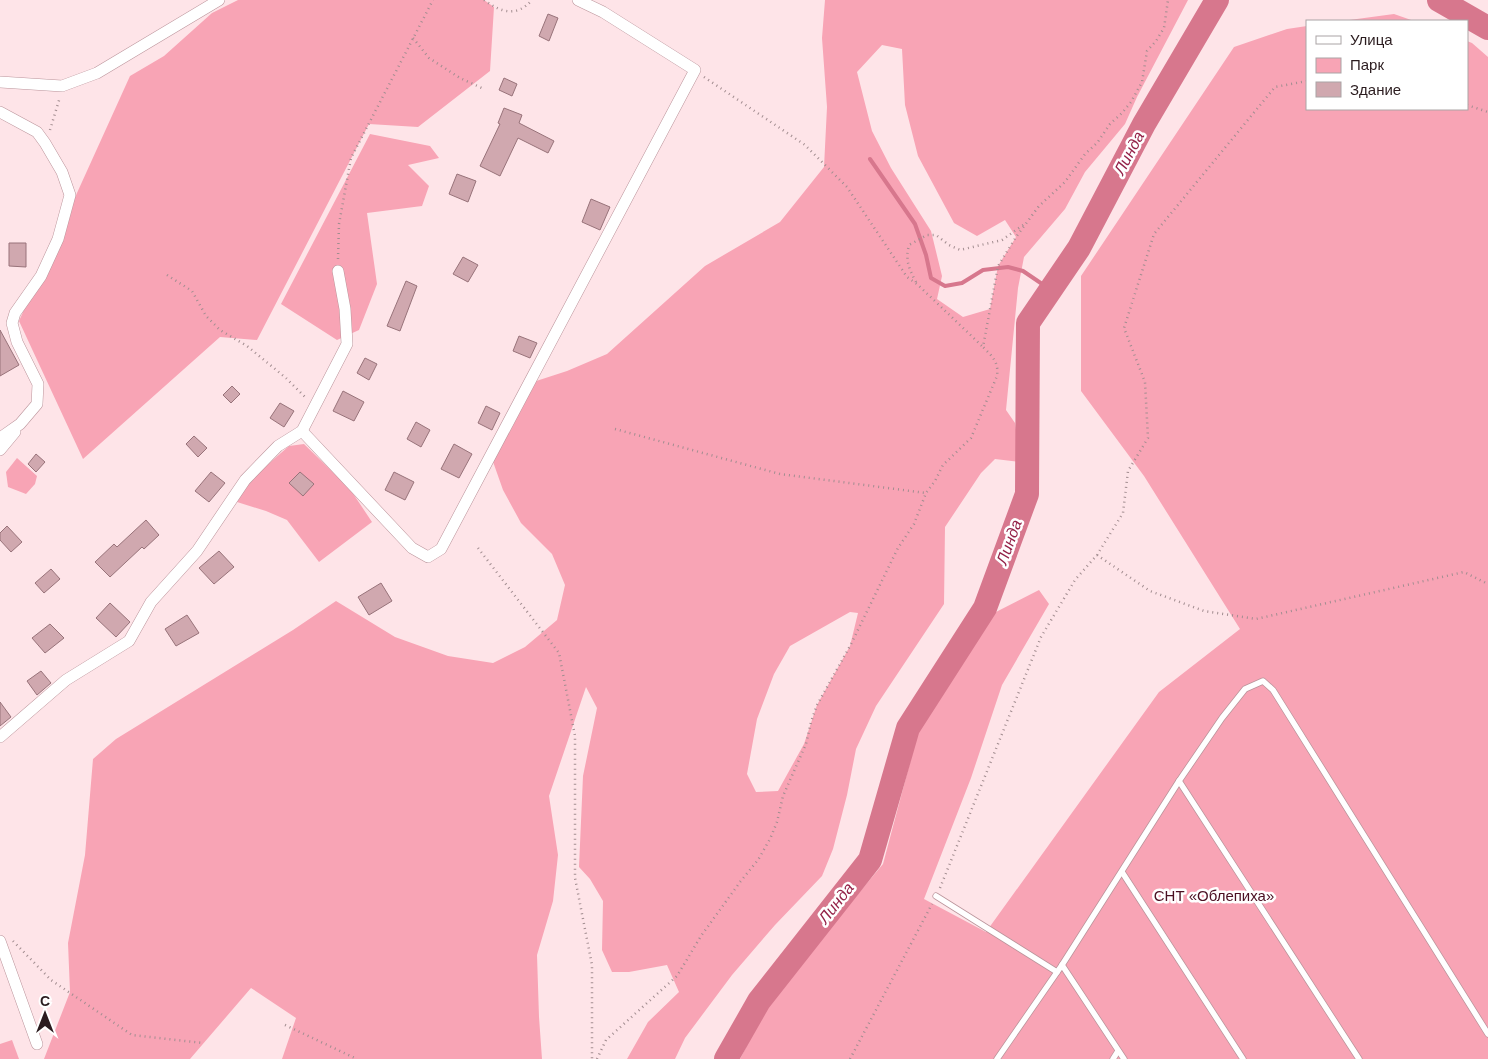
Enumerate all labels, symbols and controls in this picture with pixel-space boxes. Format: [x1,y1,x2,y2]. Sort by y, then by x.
legend [1306,20,1468,110]
text: Улица [1350,31,1393,48]
text: Парк [1350,56,1384,73]
text: Здание [1350,81,1401,98]
water label: Линда [1110,128,1147,178]
water label: Линда [993,517,1025,568]
water label: Линда [814,879,857,927]
park label: СНТ «Облепиха» [1154,887,1274,904]
north arrow [20,989,70,1039]
text: С [40,993,50,1009]

